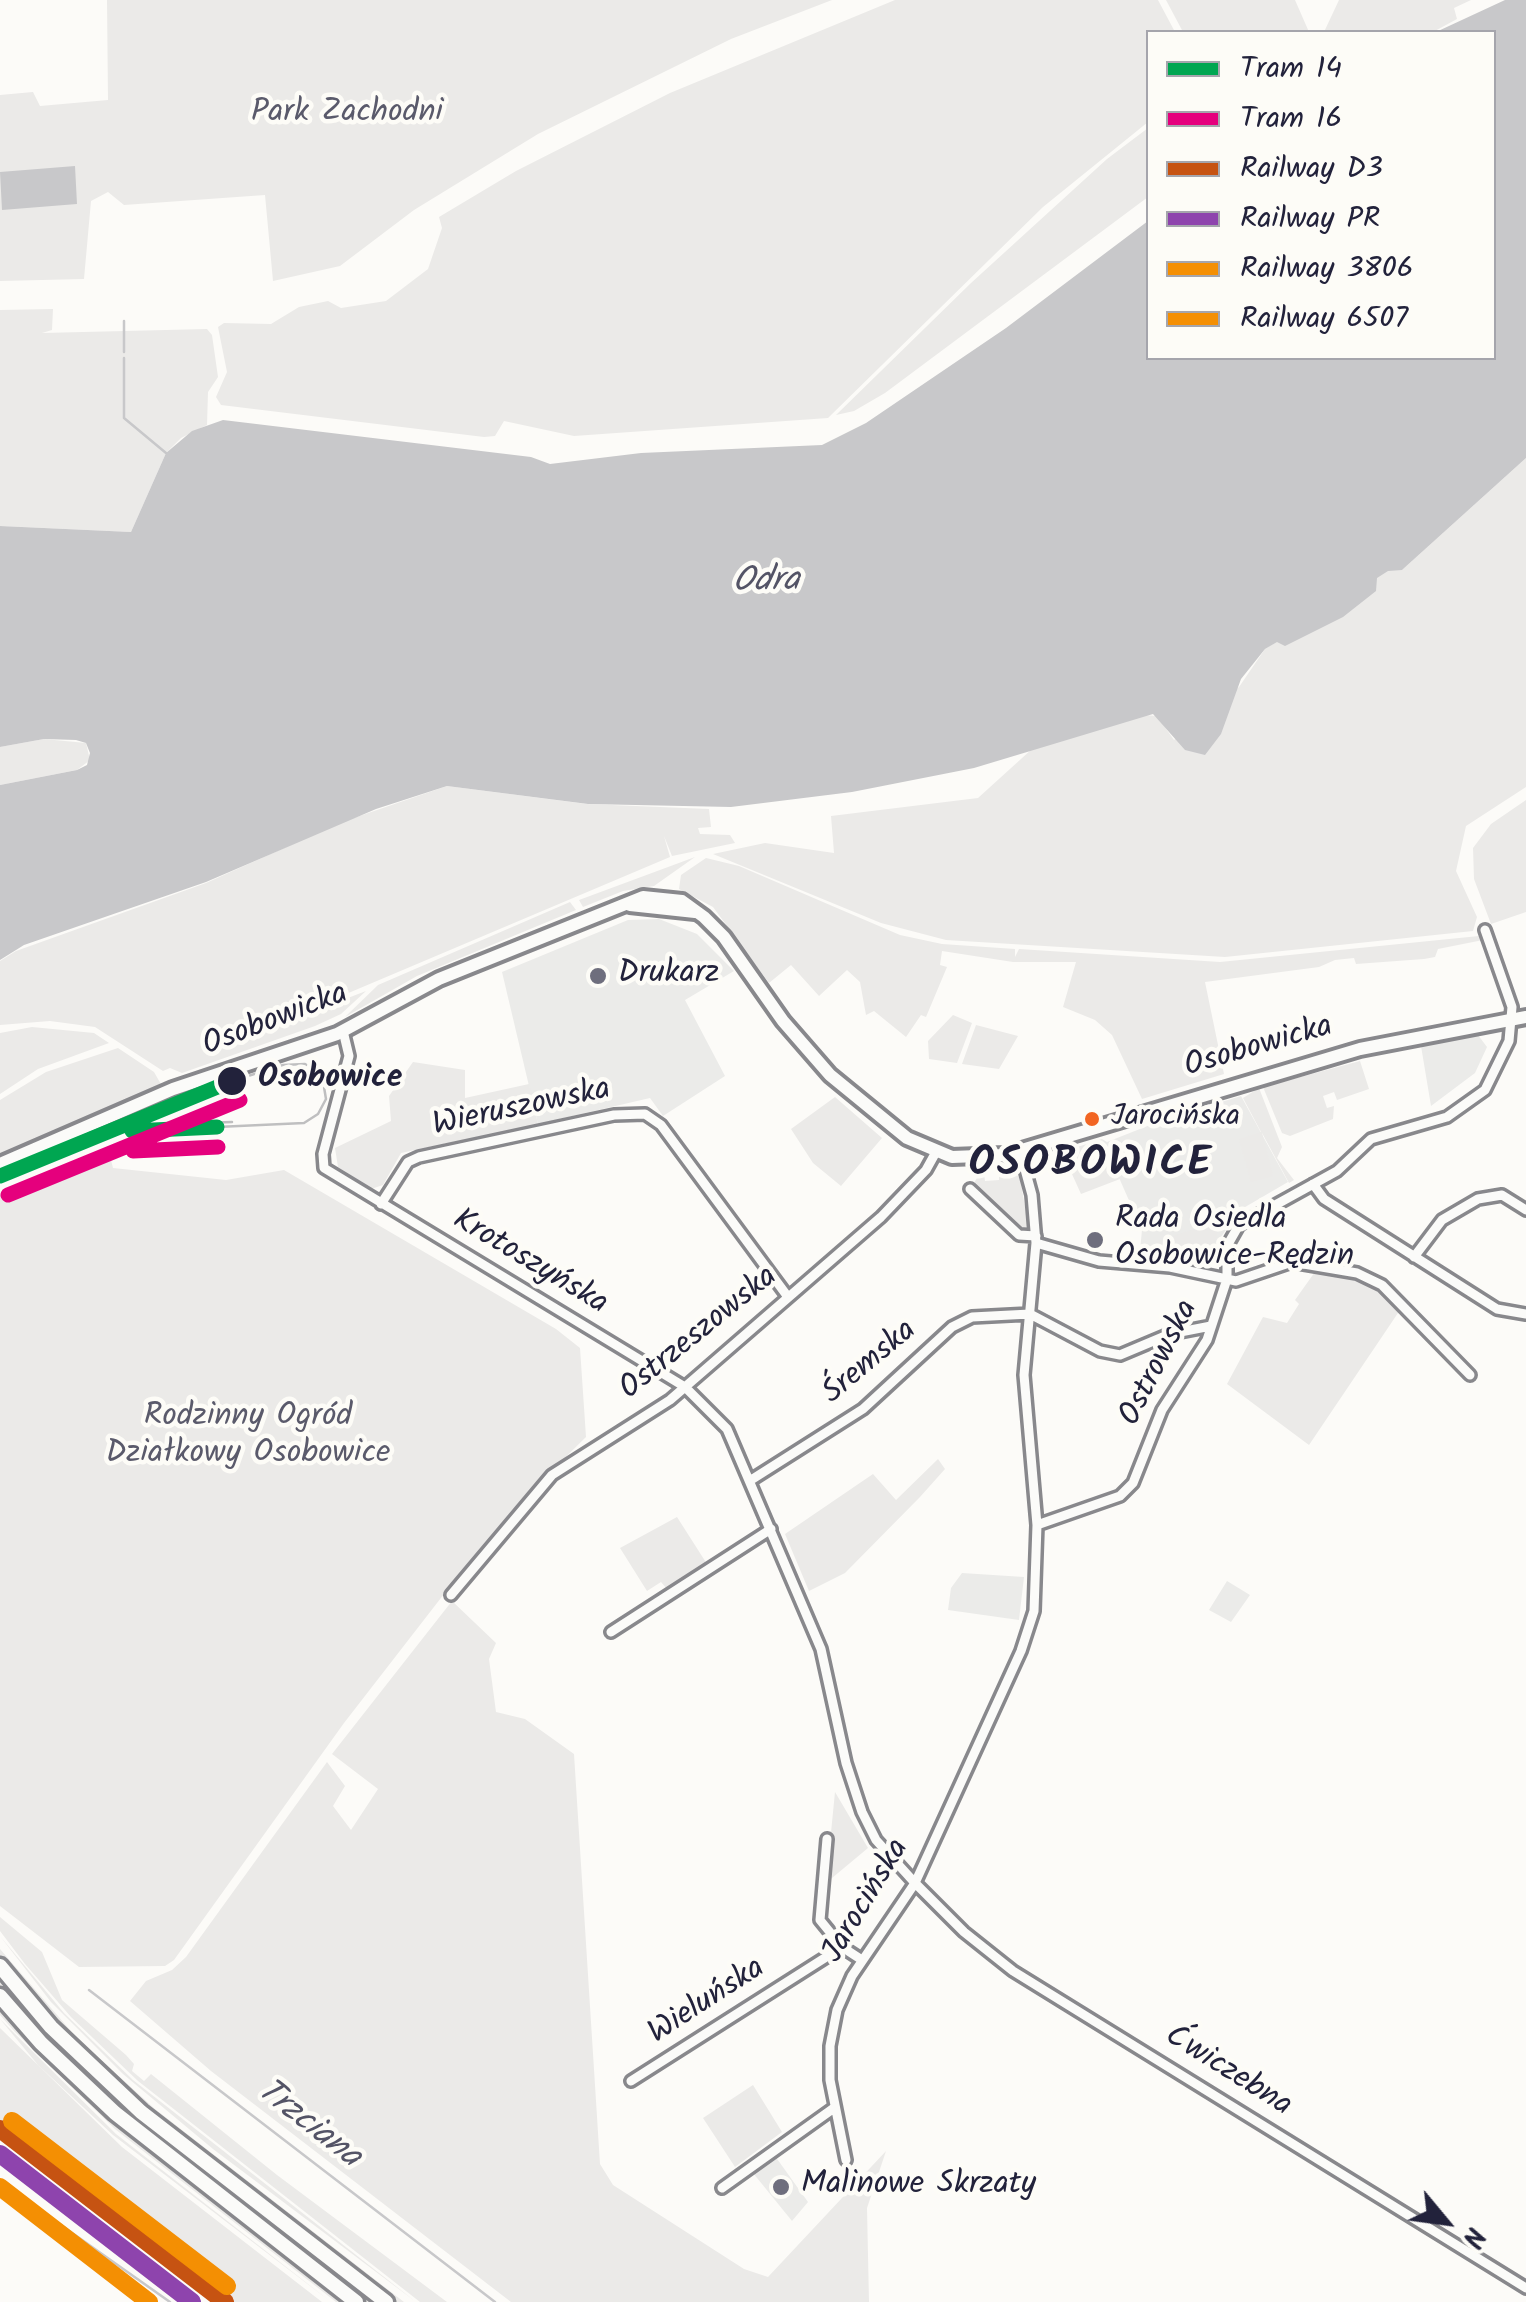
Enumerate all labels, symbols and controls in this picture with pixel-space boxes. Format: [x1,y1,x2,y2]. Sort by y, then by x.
legend [1146,30,1496,360]
text: Tram 14 [1240,45,1342,93]
text: Tram 16 [1240,95,1342,143]
park label: Park Zachodni [251,96,443,134]
text: Railway D3 [1240,145,1383,193]
text: Railway PR [1240,195,1380,243]
text: Railway 3806 [1240,245,1413,293]
text: Railway 6507 [1240,295,1408,343]
water label: Odra [732,562,800,606]
place label: Drukarz [618,957,719,995]
marker: Drukarz [587,965,609,987]
street label: Osobowicka [198,977,354,1067]
street label: Osobowicka [1180,1010,1338,1088]
place label: Osobowice [258,1062,402,1100]
marker: Osobowice [215,1064,249,1098]
street label: Wieruszowska [430,1072,614,1148]
place label: Jarocińska [1111,1101,1240,1137]
marker: Jarocińska [1082,1109,1102,1129]
district label: OSOBOWICE [969,1143,1213,1193]
street label: Krotoszyńska [444,1203,614,1325]
place label: Rada Osiedla Osobowice-Rędzin [1115,1203,1354,1278]
marker: Rada Osiedla Osobowice-Rędzin [1084,1229,1106,1251]
street label: Ostrzeszowska [613,1260,787,1410]
street label: Ostrowska [1113,1295,1209,1433]
street label: Śremska [816,1314,926,1414]
park label: Rodzinny Ogród Działkowy Osobowice [106,1400,390,1475]
street label: Jarocińska [816,1833,920,1971]
street label: Wieluńska [643,1951,773,2055]
street label: Ćwiczebna [1156,2019,1298,2127]
water label: Trzciana [246,2072,368,2180]
place label: Malinowe Skrzaty [801,2168,1036,2206]
north arrow [1396,2172,1496,2272]
marker: Malinowe Skrzaty [770,2176,792,2198]
text: N [1449,2218,1497,2255]

